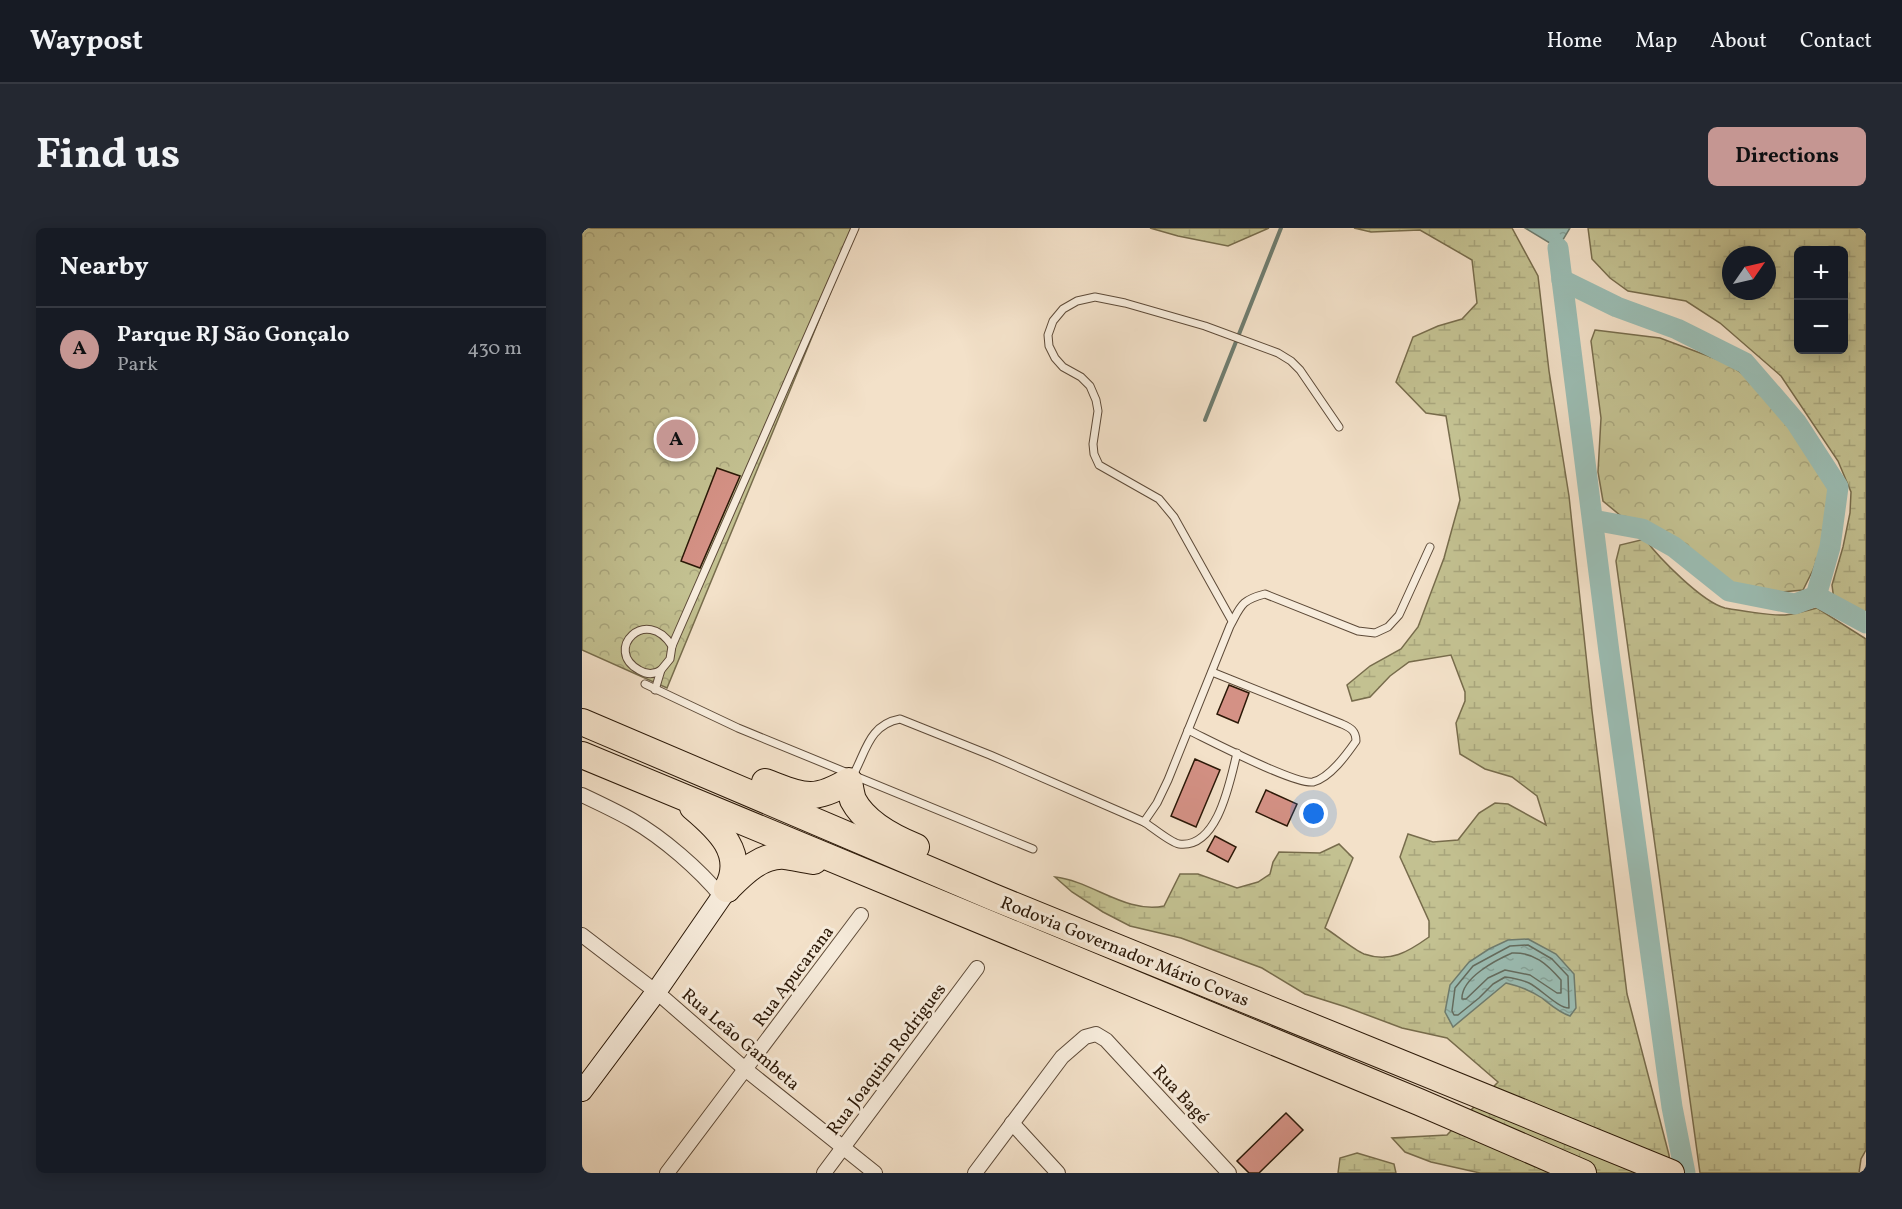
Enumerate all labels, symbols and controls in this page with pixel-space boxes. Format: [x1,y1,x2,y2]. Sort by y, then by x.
text: Waypost [30,22,143,61]
text: Home [1547,27,1602,56]
text: Map [1635,27,1677,56]
text: About [1710,27,1767,56]
text: Contact [1800,27,1872,56]
text: Find us [36,127,180,186]
button: Directions [1708,127,1866,186]
north arrow [1722,246,1776,300]
map controls [1794,246,1848,354]
button: + [1794,246,1848,300]
text: Nearby [60,249,149,285]
button: − [1794,300,1848,354]
text: Parque RJ São Gonçalo [117,320,350,351]
text: A [72,335,87,363]
text: 430 m [467,335,522,363]
text: Park [117,351,158,379]
pin: A [656,416,695,462]
your location [1299,799,1328,828]
street label: Rodovia Governador Mário Covas [996,891,1253,1014]
street label: Rua Apucarana [748,921,841,1033]
street label: Rua Joaquim Rodrigues [822,979,953,1141]
street label: Rua Leão Gambeta [676,983,805,1097]
street label: Rua Bagé [1146,1060,1214,1130]

